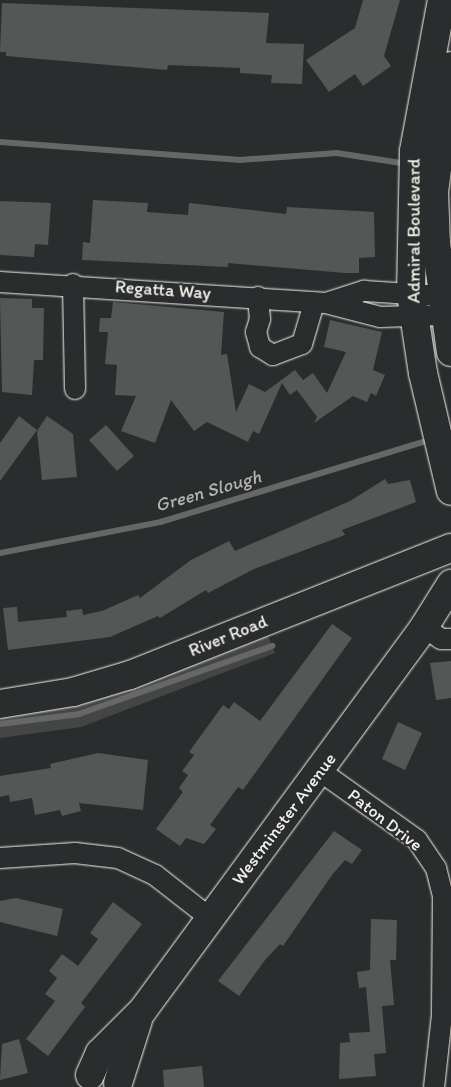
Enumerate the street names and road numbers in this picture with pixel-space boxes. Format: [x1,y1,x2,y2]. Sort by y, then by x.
street label: Admiral Boulevard [403,159,425,303]
street label: Regatta Way [114,276,212,304]
street label: River Road [186,611,270,661]
street label: Westminster Avenue [228,749,340,889]
street label: Paton Drive [343,784,427,856]

